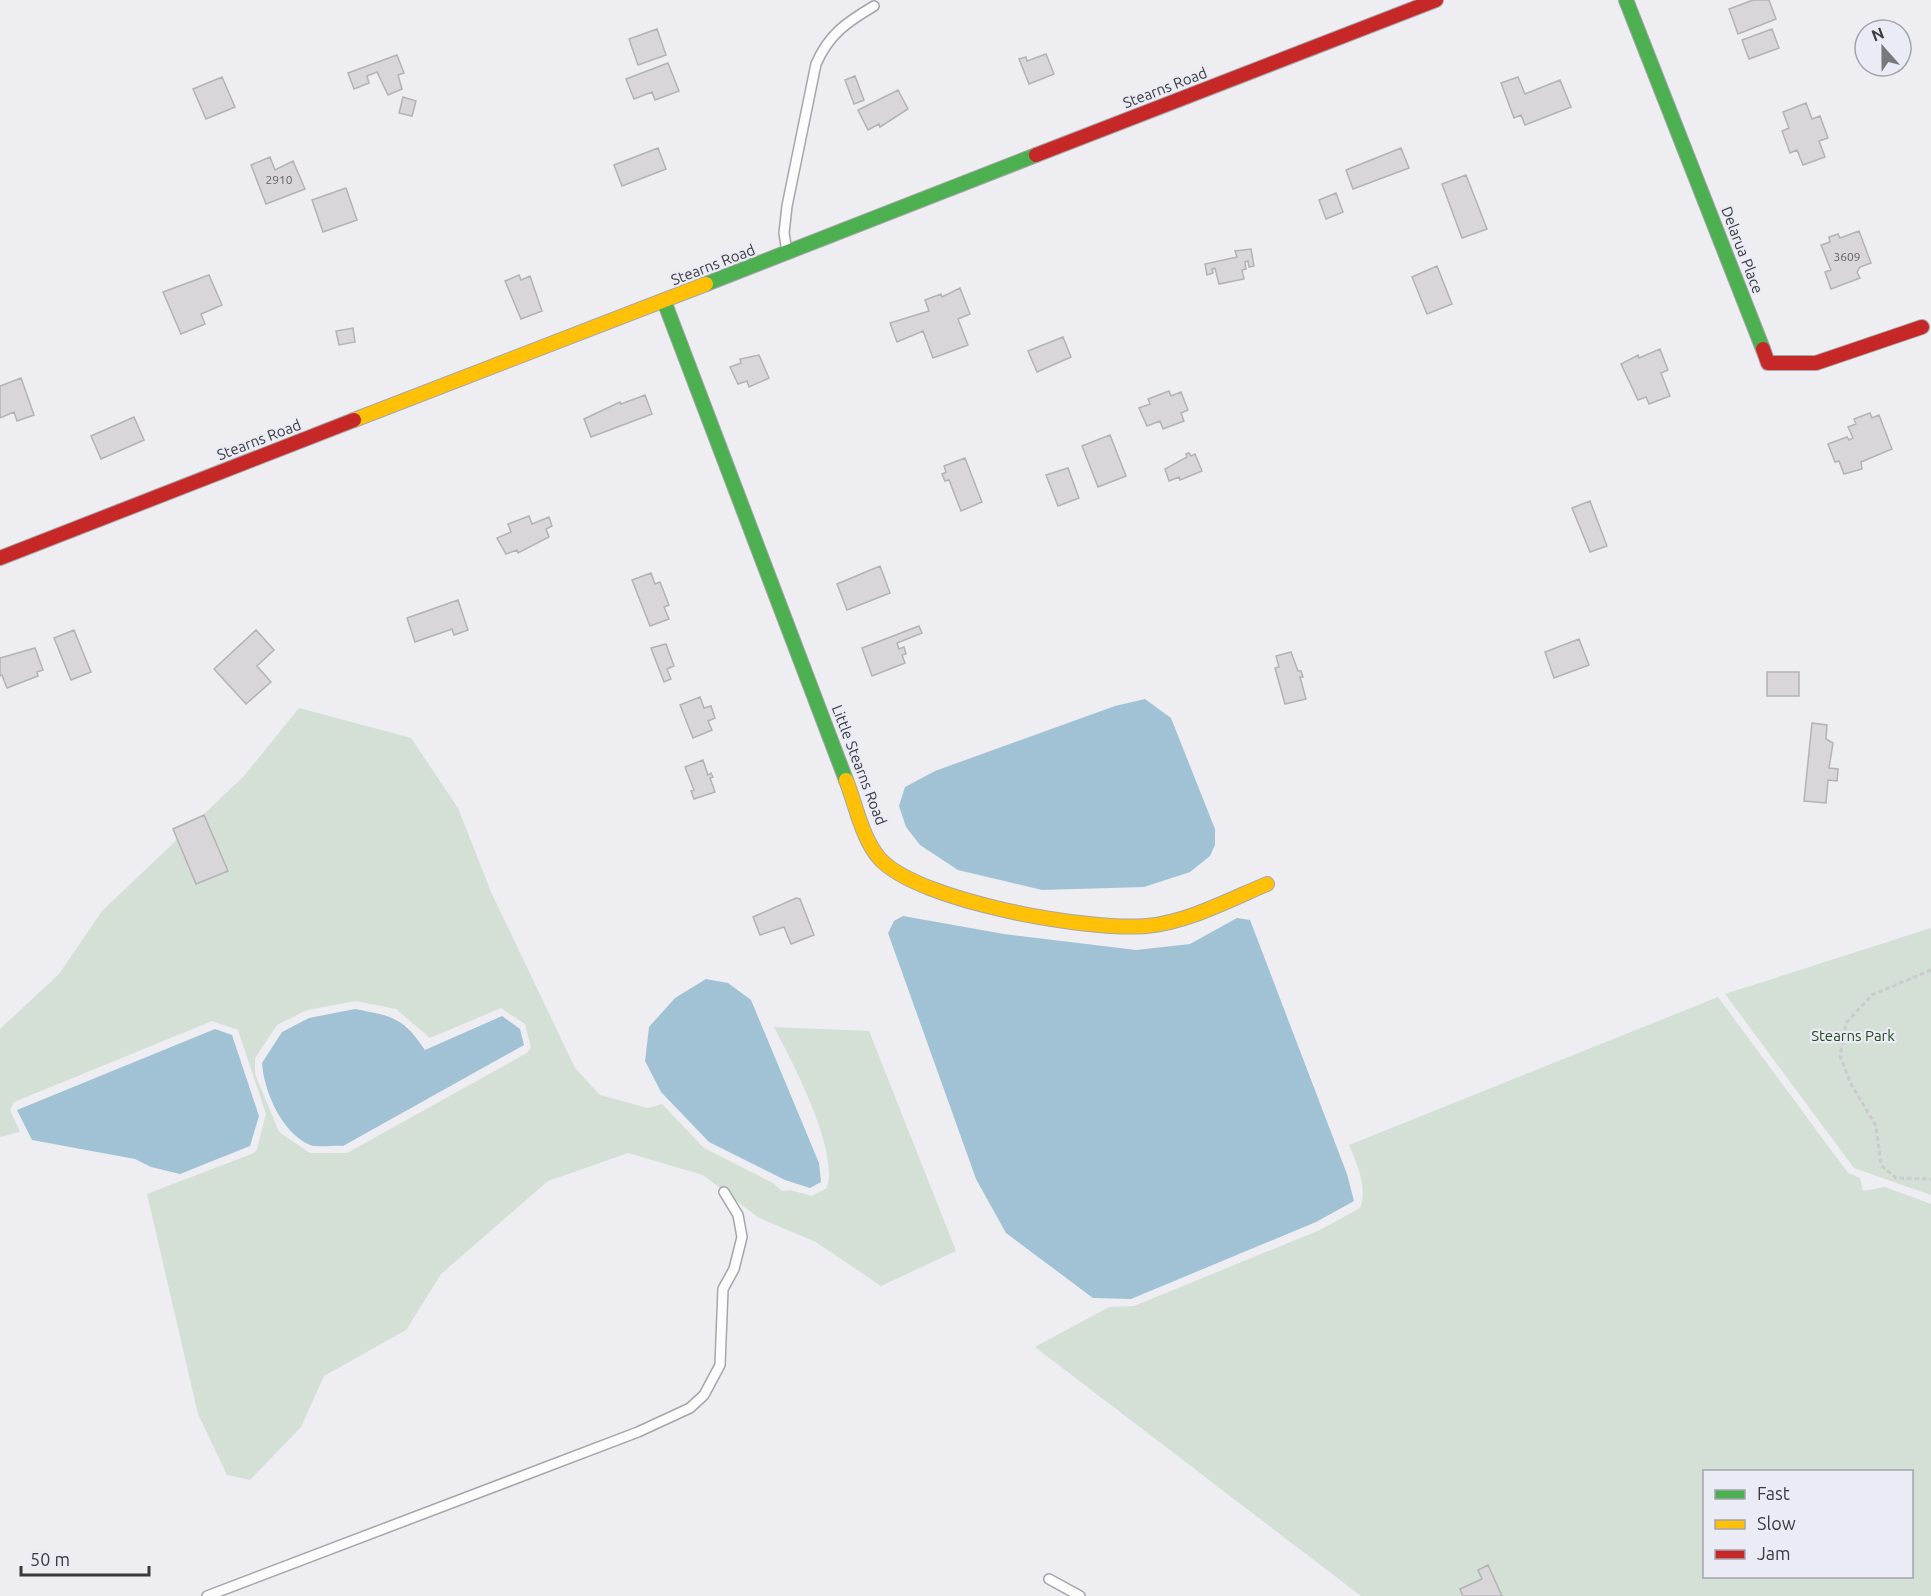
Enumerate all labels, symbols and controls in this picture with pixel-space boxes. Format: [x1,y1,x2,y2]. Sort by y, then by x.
north arrow [1853,18,1913,78]
text: N [1869,23,1886,45]
street label: Stearns Road [1120,64,1209,111]
house number: 2910 [265,173,293,186]
street label: Delarua Place [1718,204,1767,296]
street label: Stearns Road [668,241,757,288]
house number: 3609 [1833,250,1861,263]
street label: Stearns Road [214,416,303,463]
street label: Little Stearns Road [829,702,890,827]
park label: Stearns Park [1811,1027,1895,1044]
legend [1703,1470,1913,1578]
text: Fast [1757,1483,1790,1503]
text: Slow [1757,1513,1796,1533]
scale bar [21,1539,148,1577]
text: Jam [1757,1543,1791,1563]
text: 50 m [30,1549,70,1569]

